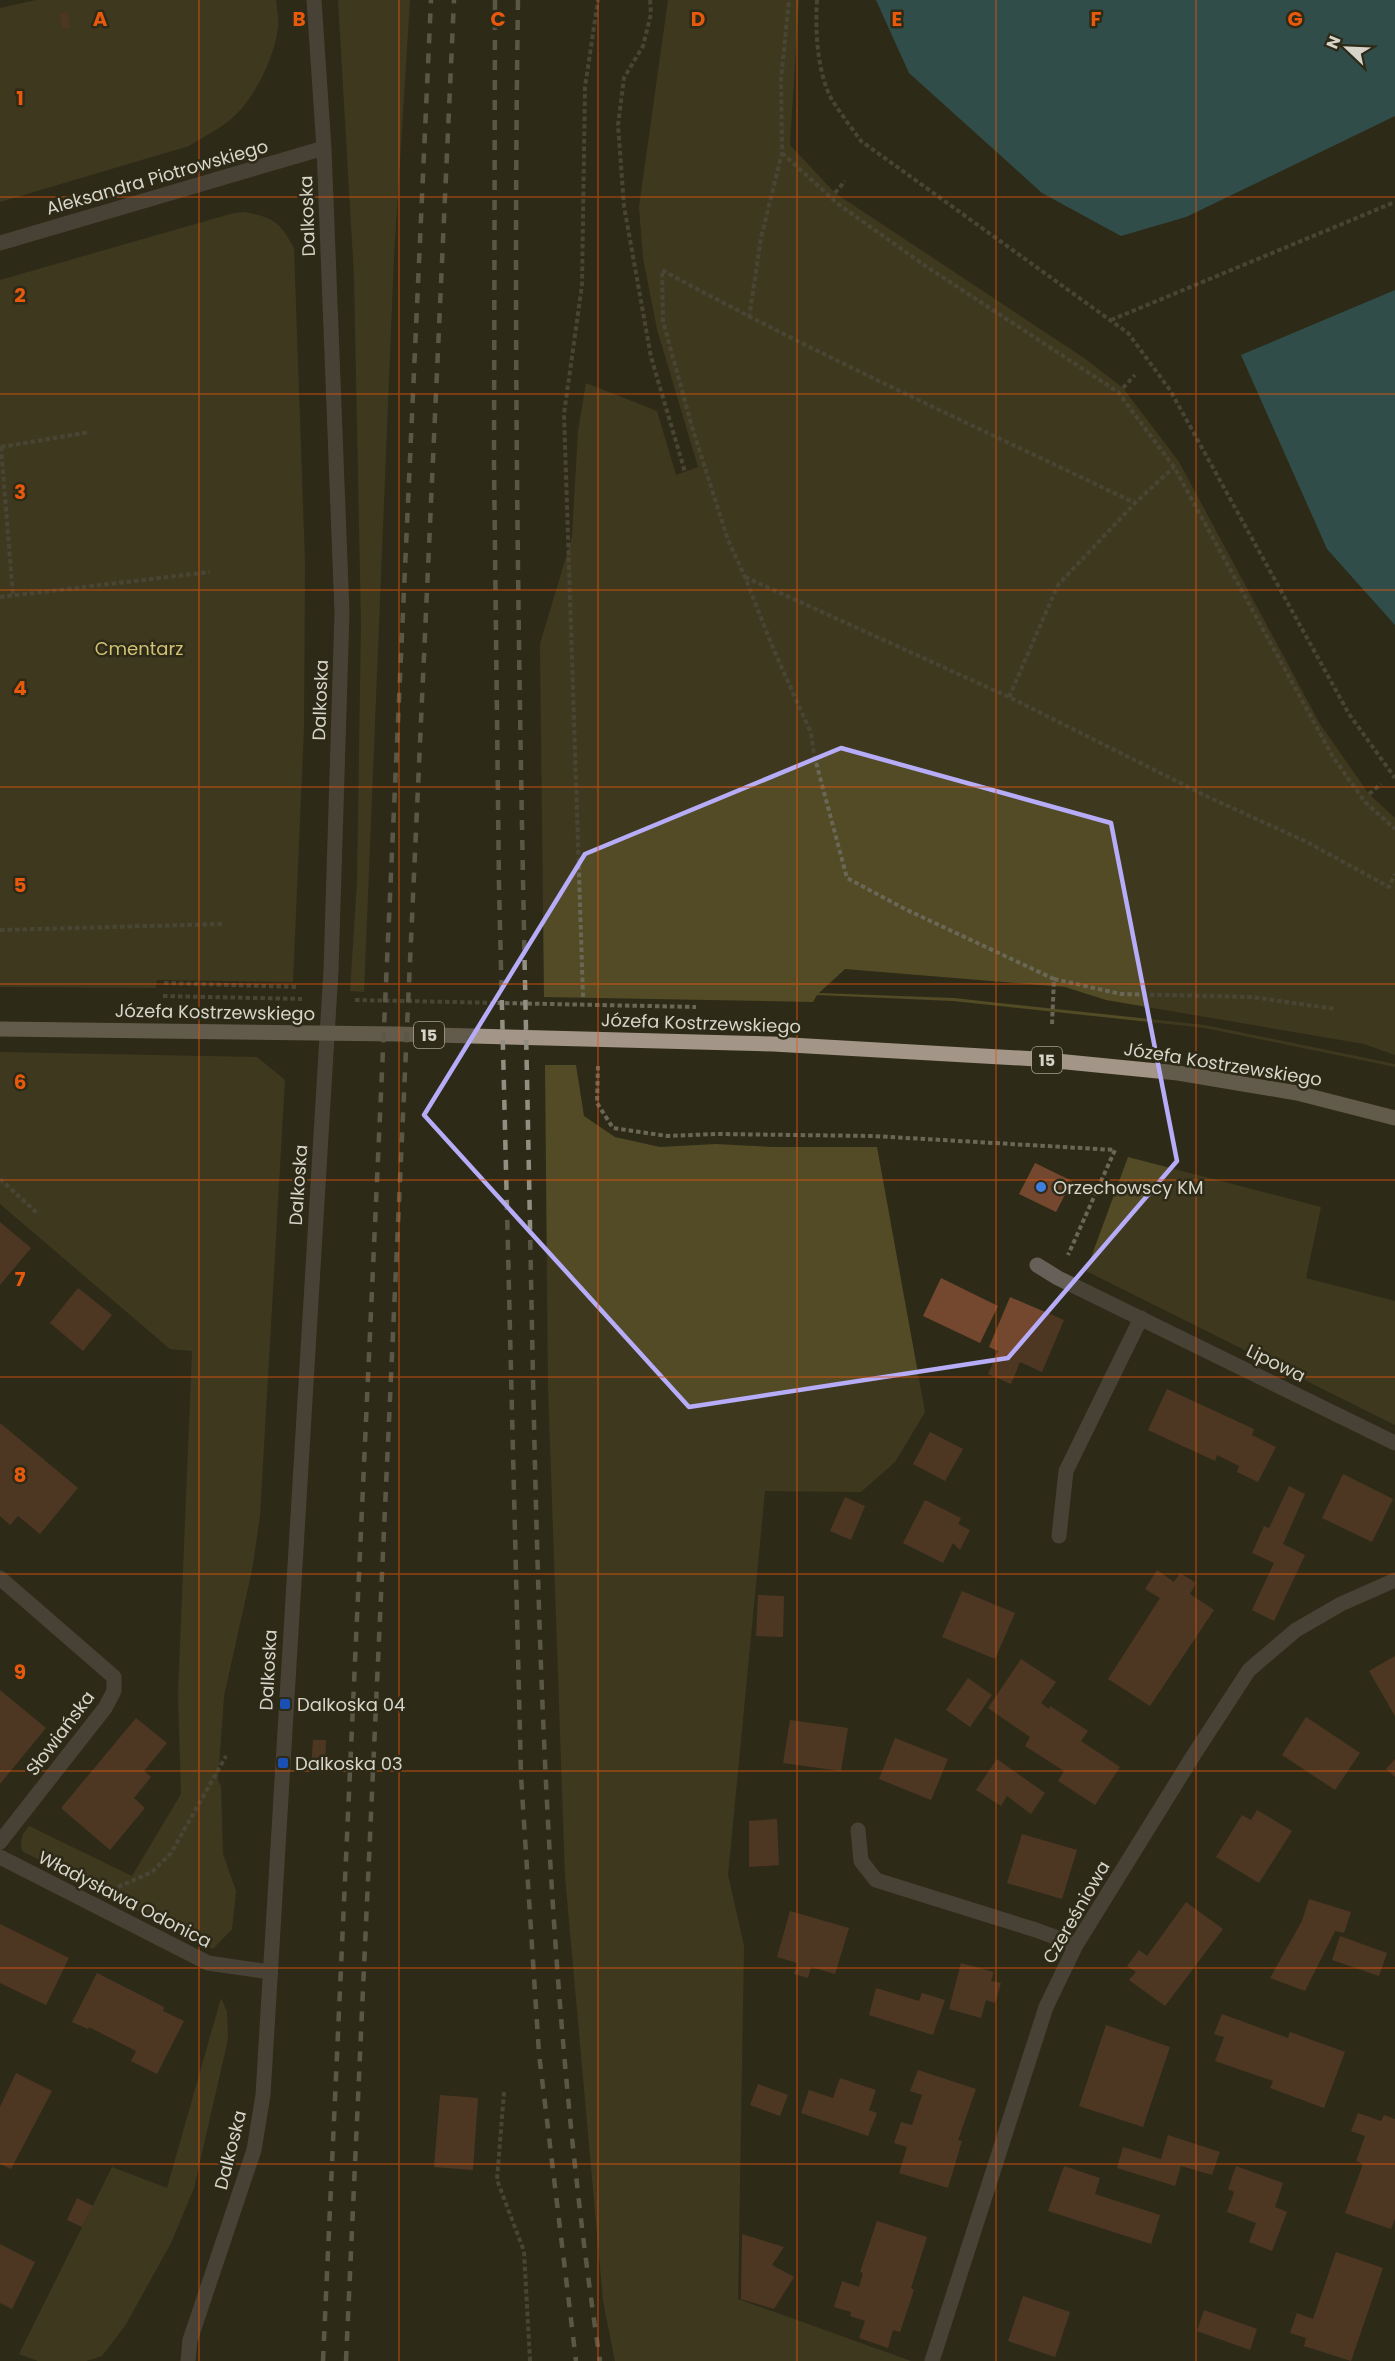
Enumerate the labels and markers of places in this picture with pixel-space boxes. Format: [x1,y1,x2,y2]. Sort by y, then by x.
place label: Orzechowscy KM [1053,1175,1203,1200]
marker: Orzechowscy KM [1034,1180,1048,1194]
place label: Dalkoska 04 [297,1692,405,1717]
marker: Dalkoska 04 [278,1697,292,1711]
place label: Dalkoska 03 [295,1751,403,1776]
marker: Dalkoska 03 [276,1756,290,1770]

